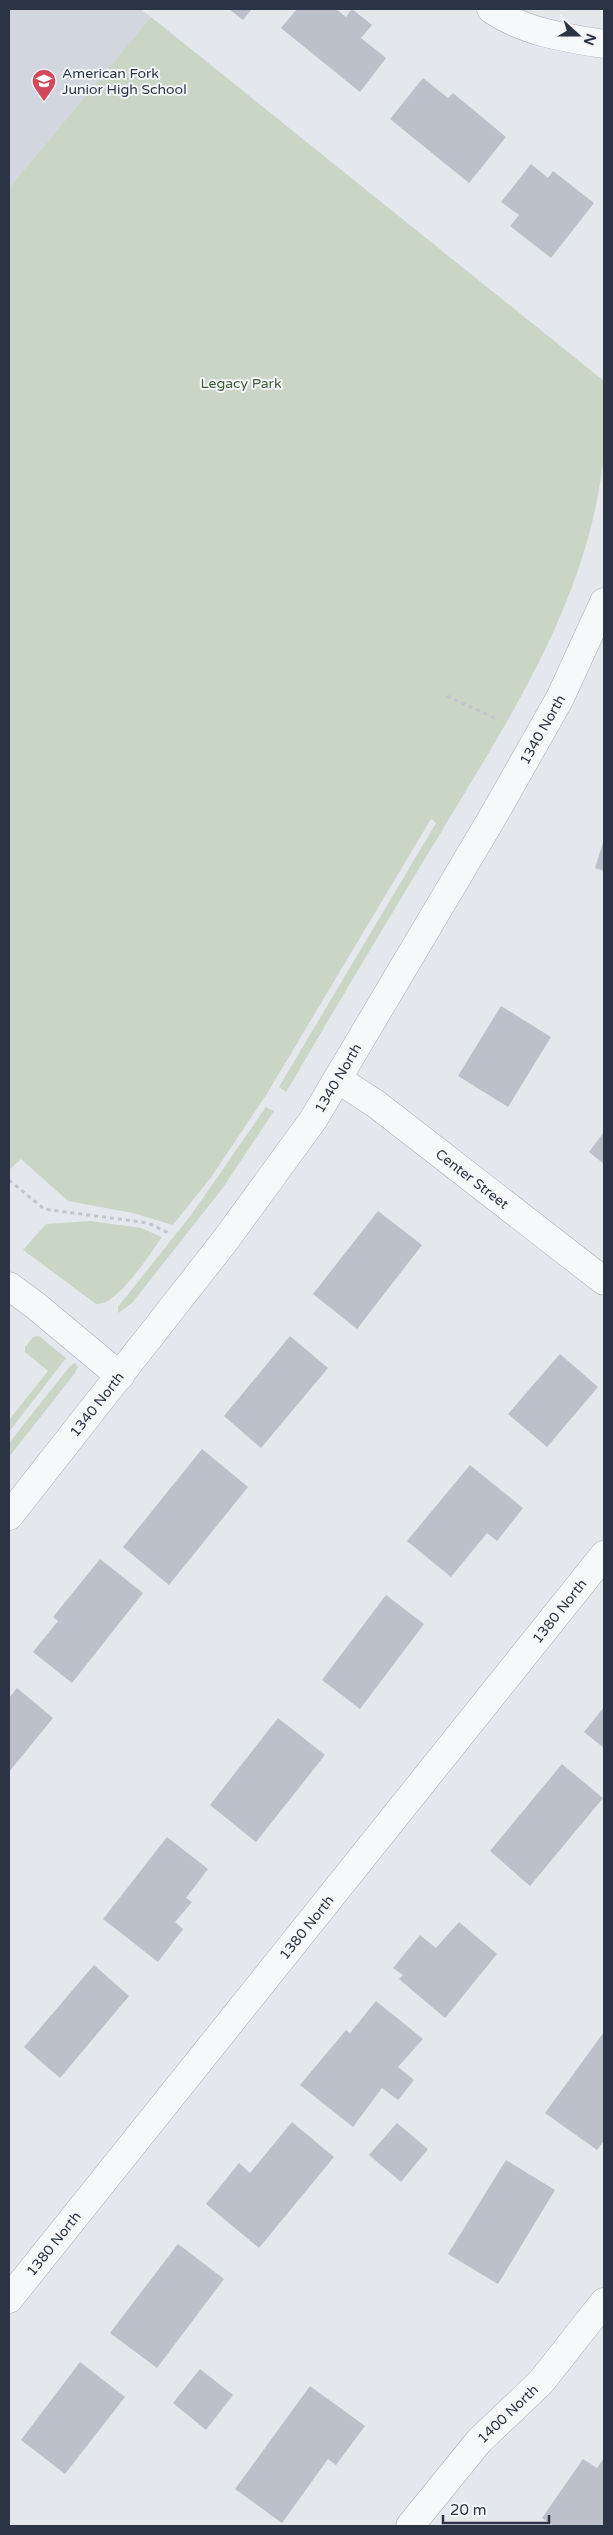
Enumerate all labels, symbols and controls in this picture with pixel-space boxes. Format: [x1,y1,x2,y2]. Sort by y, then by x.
north arrow [553,10,603,60]
text: N [580,31,600,48]
place label: American Fork Junior High School [62,65,187,98]
school or university icon: American Fork Junior High School [31,68,57,102]
park label: Legacy Park [200,375,282,392]
street label: 1340 North [516,692,569,768]
street label: 1340 North [311,1040,365,1116]
street label: Center Street [432,1145,513,1213]
street label: 1340 North [66,1368,127,1440]
street label: 1380 North [528,1575,590,1647]
street label: 1380 North [275,1892,337,1963]
street label: 1380 North [22,2208,84,2279]
street label: 1400 North [474,2381,542,2447]
scale bar [443,2492,549,2524]
text: 20 m [450,2501,487,2519]

